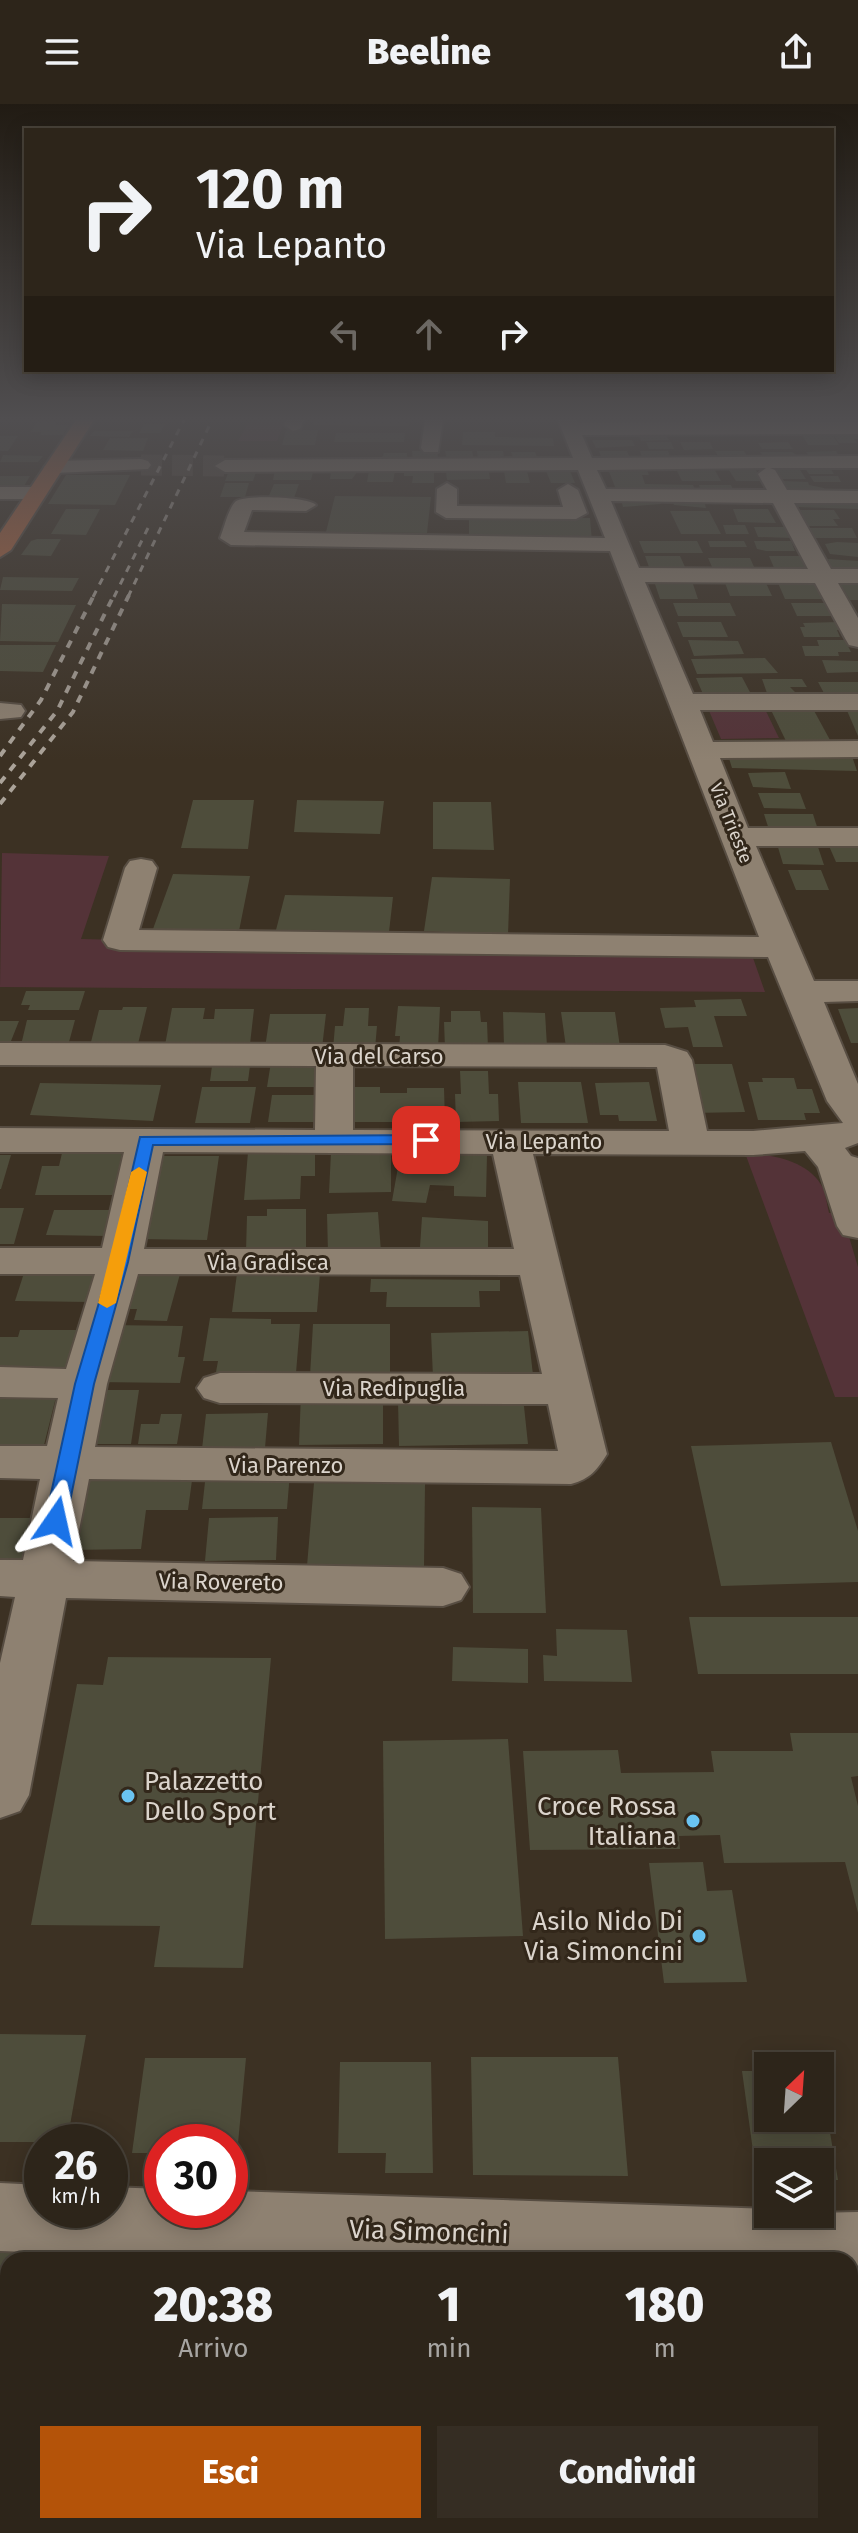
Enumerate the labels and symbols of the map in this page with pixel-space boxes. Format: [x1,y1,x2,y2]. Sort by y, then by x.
street label: Via Trieste [705,780,757,866]
street label: Via del Carso [314,1043,444,1070]
pin [392,1106,460,1174]
street label: Via Lepanto [486,1128,602,1155]
street label: Via Gradisca [207,1249,329,1276]
street label: Via Redipuglia [323,1375,465,1402]
street label: Via Parenzo [229,1452,343,1479]
position arrow [14,1479,98,1563]
street label: Via Rovereto [158,1567,284,1597]
place label: Palazzetto Dello Sport [144,1766,277,1827]
marker: Palazzetto Dello Sport [119,1787,137,1805]
place label: Croce Rossa Italiana [537,1791,677,1852]
marker: Croce Rossa Italiana [684,1812,702,1830]
place label: Asilo Nido Di Via Simoncini [524,1906,683,1967]
marker: Asilo Nido Di Via Simoncini [690,1927,708,1945]
north arrow [754,2052,834,2132]
speed limit sign: 30 [144,2124,248,2228]
street label: Via Simoncini [349,2214,509,2250]

